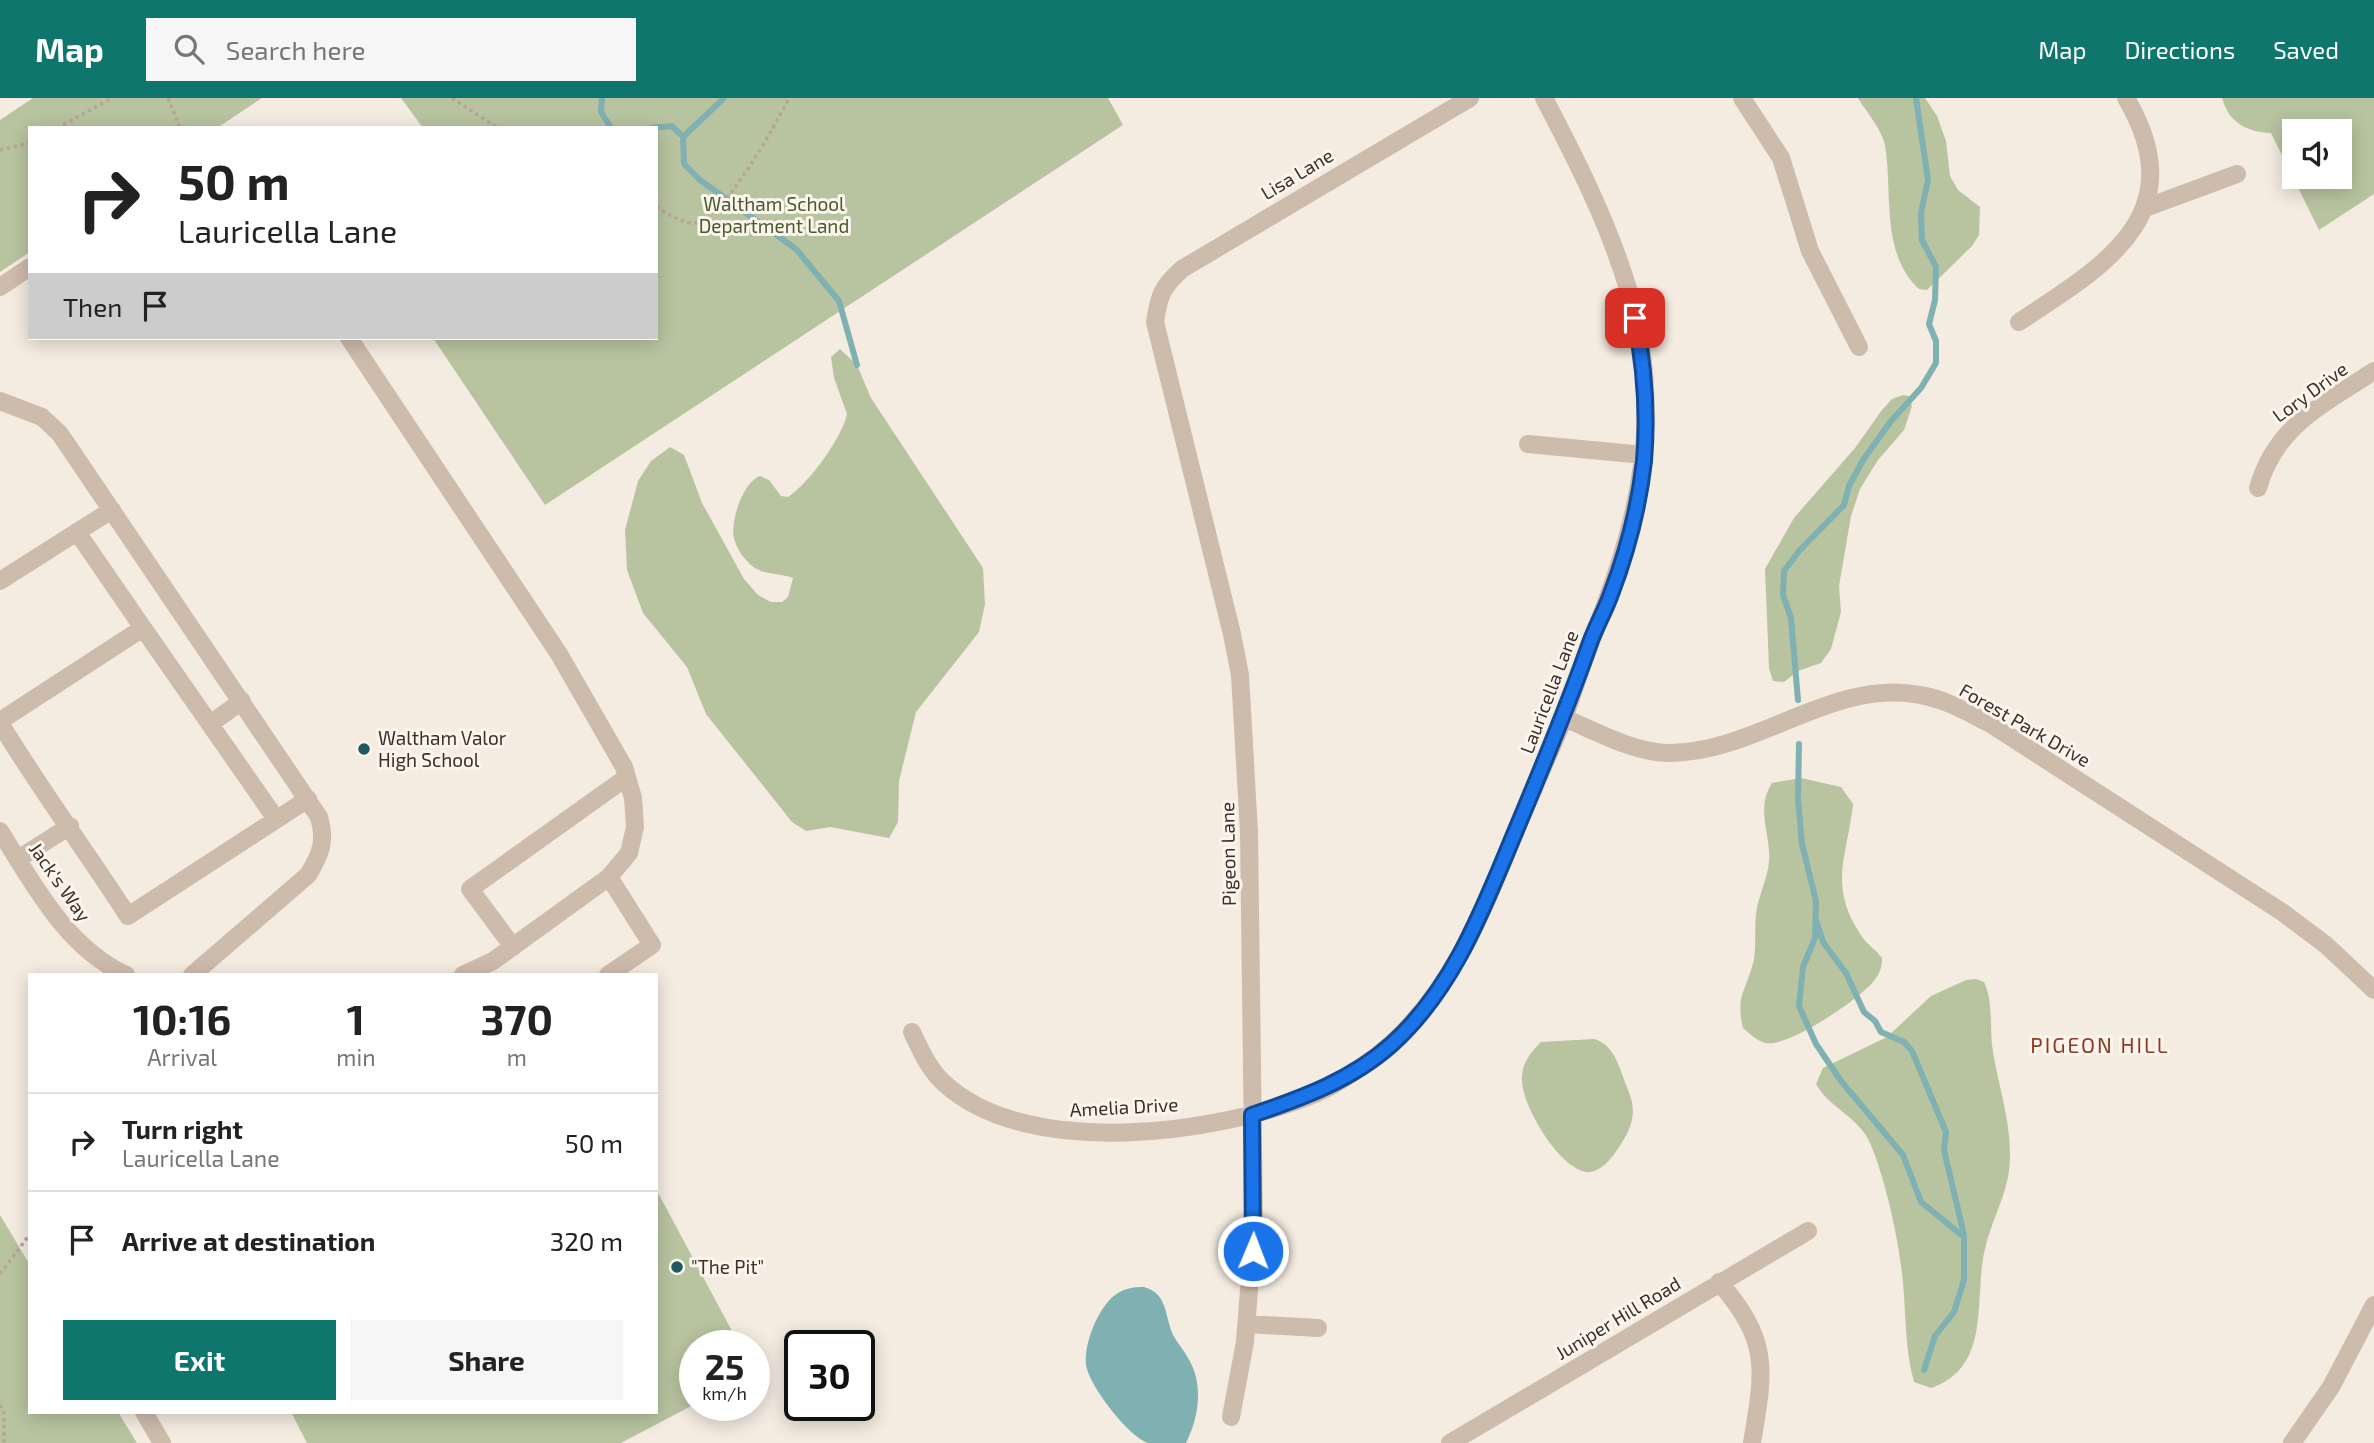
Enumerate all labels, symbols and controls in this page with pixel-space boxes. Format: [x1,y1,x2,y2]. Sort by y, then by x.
search box [146,18,636,81]
text: Map [35,29,104,69]
icon: search [170,30,208,68]
text: Search here [226,34,365,65]
text: Map [2038,35,2086,64]
text: Directions [2124,35,2235,64]
text: Saved [2273,35,2339,64]
map controls [2282,119,2352,189]
button: sound [2282,119,2352,189]
street label: Lisa Lane [1256,143,1337,204]
text: 50 m [178,151,290,210]
icon: right [63,154,154,245]
park label: Waltham School Department Land [699,192,849,237]
text: Lauricella Lane [178,211,397,249]
icon: arrive [136,287,174,325]
pin [1605,288,1665,348]
text: Then [63,291,122,322]
icon: arrive [1616,299,1654,337]
street label: Lory Drive [2268,357,2352,427]
street label: Lauricella Lane [1514,627,1583,757]
street label: Forest Park Drive [1956,678,2095,771]
place label: Waltham Valor High School [378,726,507,771]
marker: Waltham Valor High School [356,741,372,757]
street label: Pigeon Lane [1215,802,1240,906]
street label: Jack's Way [25,838,96,926]
text: 10:16 [133,993,231,1043]
text: 1 [347,993,365,1043]
text: 370 [481,993,553,1043]
district label: PIGEON HILL [2030,1032,2170,1057]
text: Arrival [147,1043,217,1071]
text: min [336,1043,376,1071]
text: m [507,1043,527,1071]
street label: Amelia Drive [1069,1092,1179,1121]
text: Turn right [122,1113,243,1144]
icon: right [63,1123,101,1161]
text: 50 m [565,1127,623,1158]
text: Lauricella Lane [122,1144,279,1172]
position arrow [1216,1214,1290,1288]
icon: arrive [63,1221,101,1259]
text: Arrive at destination [122,1225,375,1256]
text: 320 m [550,1225,623,1256]
place label: "The Pit" [691,1255,764,1278]
marker: "The Pit" [669,1259,685,1275]
street label: Juniper Hill Road [1551,1271,1684,1364]
button: Exit [63,1320,336,1400]
button: Share [350,1320,623,1400]
speed limit sign: 30 [784,1330,875,1421]
text: 25 [705,1345,744,1387]
text: km/h [702,1382,747,1404]

